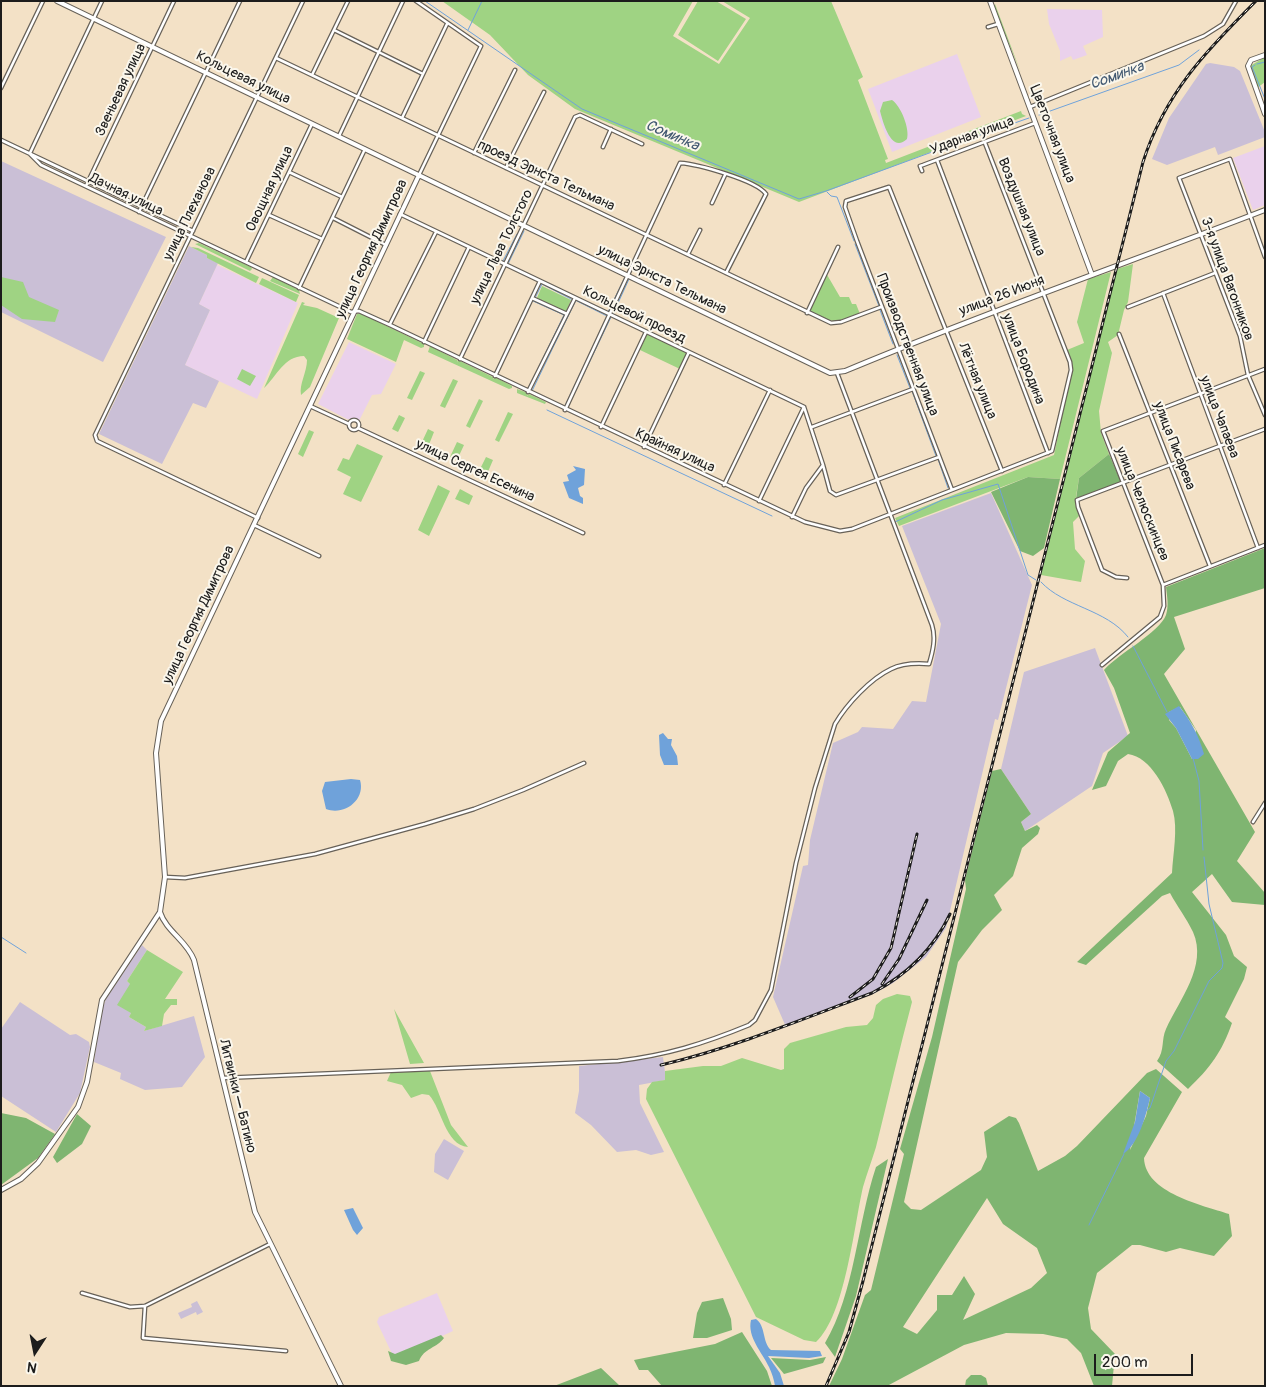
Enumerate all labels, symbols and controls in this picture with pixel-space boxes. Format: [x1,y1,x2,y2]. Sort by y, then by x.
street label: Звеньевая улица [92,41,150,139]
street label: Кольцевая улица [193,48,293,108]
water label: Соминка [1088,58,1146,94]
street label: Цветочная улица [1026,83,1078,185]
street label: Ударная улица [928,113,1016,159]
water label: Соминка [643,117,701,155]
street label: проезд Эрнста Тельмана [475,137,617,215]
street label: Овощная улица [243,143,297,235]
street label: Воздушная улица [994,155,1048,259]
street label: улица Плеханова [160,164,220,264]
street label: Дачная улица [86,170,166,220]
street label: улица Георгия Димитрова [333,177,411,321]
street label: улица Льва Толстого [467,187,537,307]
street label: 3-я улица Вагонников [1197,215,1257,343]
street label: улица Эрнста Тельмана [595,242,729,318]
street label: Производственная улица [872,272,942,418]
street label: улица 26 Июня [957,272,1047,320]
street label: Кольцевой проезд [580,283,688,347]
street label: улица Бородина [998,311,1048,407]
street label: Лётная улица [954,340,1000,422]
street label: улица Чапаева [1196,373,1242,461]
street label: улица Писарева [1149,400,1199,492]
street label: Крайняя улица [633,425,717,477]
street label: улица Сергея Есенина [413,436,537,506]
street label: улица Челюскинцев [1111,444,1173,564]
street label: улица Георгия Димитрова [160,543,238,687]
street label: Литвинки — Батино [215,1037,259,1155]
north arrow [10,1327,60,1377]
scale bar [1096,1344,1195,1376]
text: 200 m [1102,1353,1147,1372]
text: N [26,1358,38,1376]

